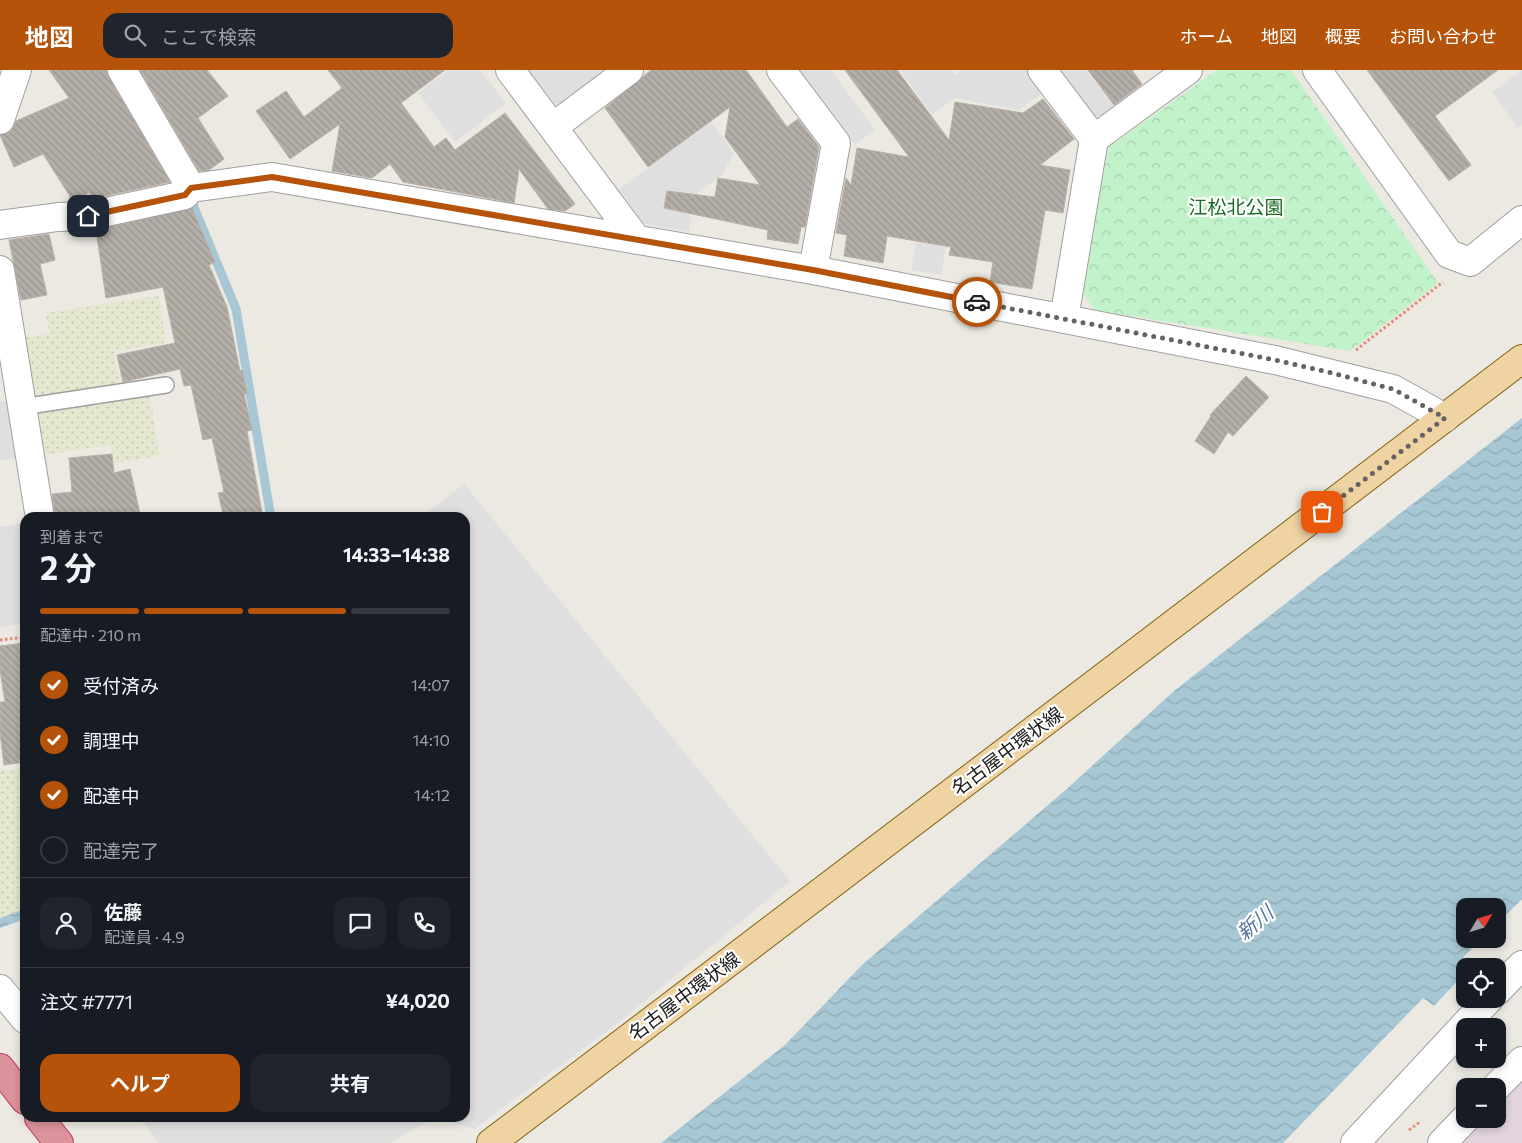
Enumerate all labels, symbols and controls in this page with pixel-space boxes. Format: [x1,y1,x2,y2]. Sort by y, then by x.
search box [103,13,453,58]
icon: search [121,21,149,49]
text: 地図 [25,22,73,51]
text: ここで検索 [161,25,256,48]
text: ホーム [1180,25,1233,47]
text: 地図 [1261,25,1297,47]
text: 概要 [1325,25,1361,47]
text: お問い合わせ [1389,25,1497,47]
pin [67,195,109,237]
park label: 江松北公園 [1188,195,1284,218]
icon: home [74,202,102,230]
courier [952,277,1002,327]
icon: car [963,288,991,316]
pin [1301,491,1343,533]
icon: bag [1308,498,1336,526]
text: 到着まで [40,527,104,546]
text: 14:33–14:38 [343,543,450,566]
text: 2 分 [40,547,96,587]
text: 配達中 · 210 m [40,625,141,644]
icon: check [40,671,68,699]
text: 受付済み [83,674,159,697]
text: 14:07 [411,675,450,694]
street label: 名古屋中環状線 [947,701,1067,800]
icon: check [40,726,68,754]
text: 調理中 [83,729,140,752]
text: 14:10 [413,730,450,749]
icon: check [40,781,68,809]
text: 配達中 [83,784,140,807]
text: 14:12 [414,785,450,804]
text: 配達完了 [83,839,159,862]
button: person [40,897,92,949]
button: chat [334,897,386,949]
button: phone [398,897,450,949]
north arrow [1456,898,1506,948]
map controls [1456,898,1506,1128]
water label: 新川 [1231,899,1279,944]
text: 佐藤 [104,900,142,923]
text: 配達員 · 4.9 [104,927,185,946]
street label: 名古屋中環状線 [624,946,744,1045]
button: locate [1456,958,1506,1008]
text: ¥4,020 [386,989,450,1012]
text: 注文 #7771 [40,990,133,1013]
button: + [1456,1018,1506,1068]
button: ヘルプ [40,1054,240,1112]
button: 共有 [250,1054,450,1112]
button: − [1456,1078,1506,1128]

